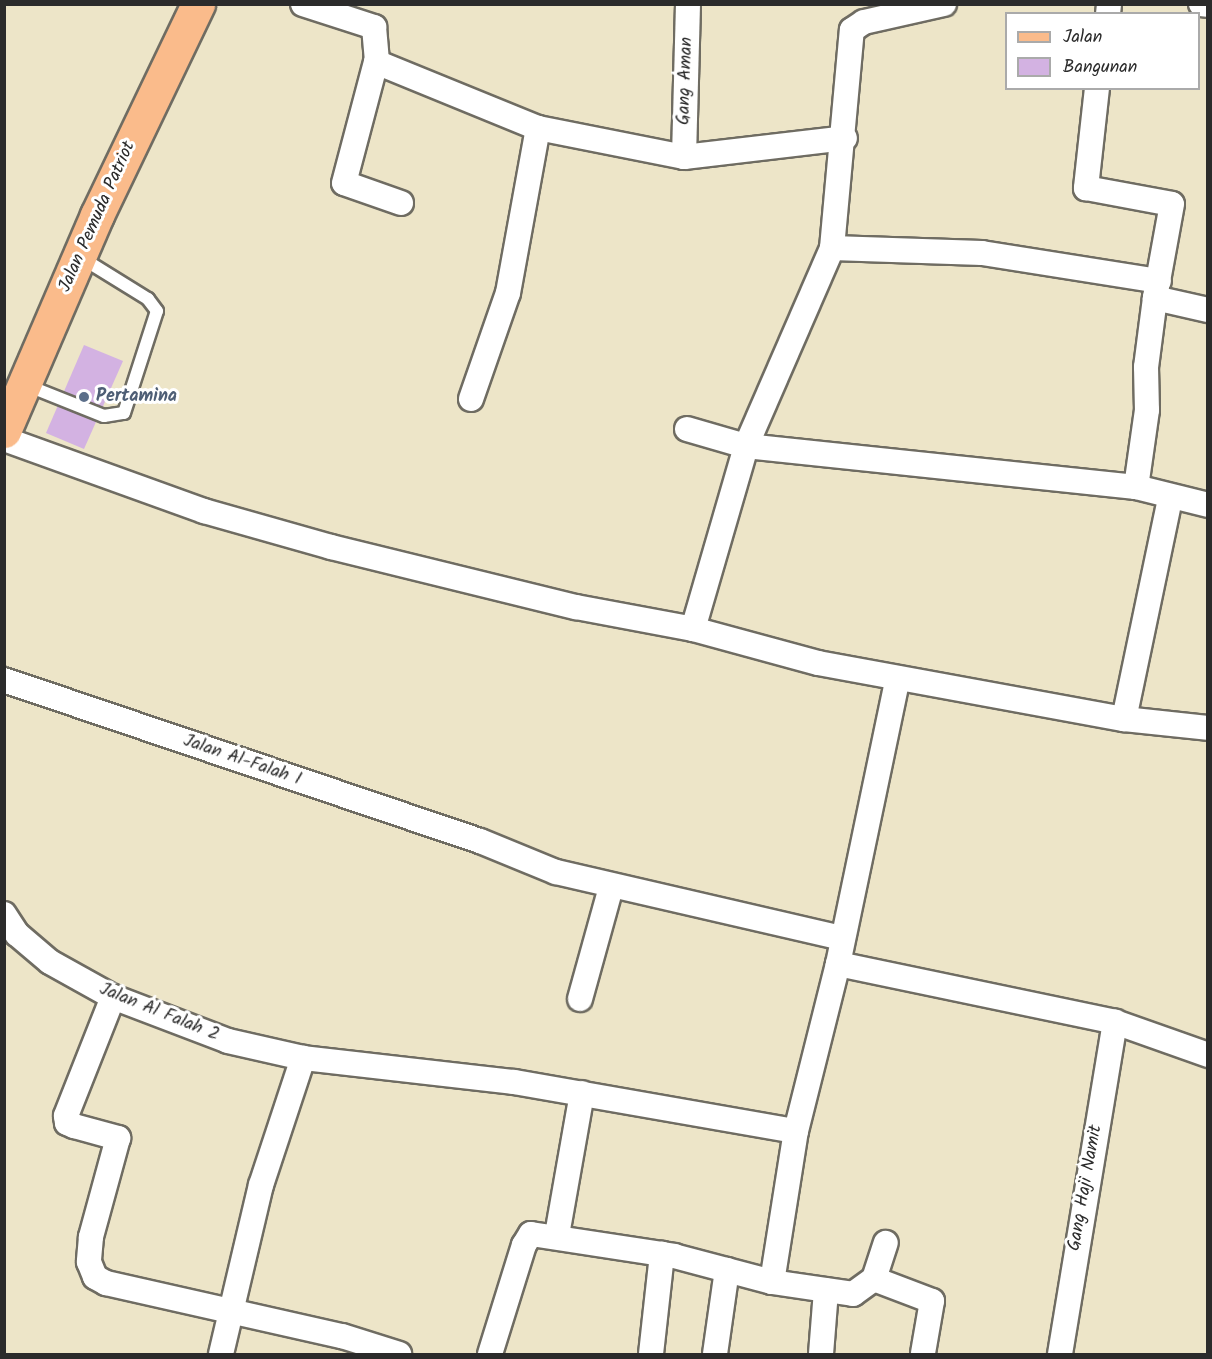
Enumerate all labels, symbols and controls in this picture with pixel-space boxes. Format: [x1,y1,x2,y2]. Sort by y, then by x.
legend [1005,12,1200,90]
text: Jalan [1063,23,1102,52]
street label: Gang Aman [674,37,698,125]
text: Bangunan [1063,53,1137,82]
street label: Jalan Pemuda Patriot [55,138,141,296]
place label: Pertamina [96,386,177,408]
marker: Pertamina [77,390,91,404]
street label: Jalan Al-Falah I [180,731,304,791]
street label: Jalan Al Falah 2 [96,979,222,1047]
street label: Gang Haji Namit [1064,1123,1108,1253]

